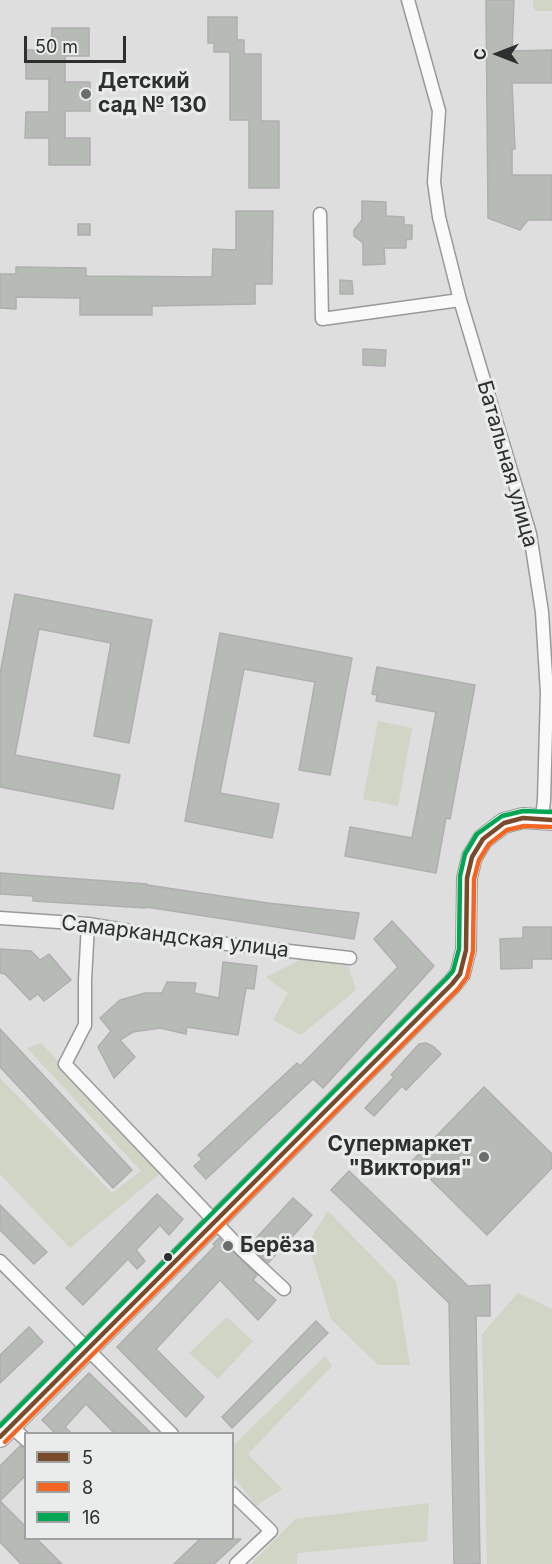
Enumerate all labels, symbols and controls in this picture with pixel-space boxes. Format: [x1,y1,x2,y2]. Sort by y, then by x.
scale bar [27,24,129,62]
north arrow [468,24,528,84]
text: 50 m [35,36,78,57]
text: С [470,48,490,60]
place label: Детский сад № 130 [98,69,207,119]
marker: Детский сад № 130 [79,87,93,101]
street label: Батальная улица [471,378,543,550]
street label: Самаркандская улица [60,911,290,963]
place label: Супермаркет "Виктория" [328,1132,472,1182]
marker: Супермаркет "Виктория" [477,1150,491,1164]
place label: Берёза [240,1233,315,1259]
marker: Берёза [221,1239,235,1253]
unlabelled marker [162,1251,174,1263]
legend [24,1432,234,1540]
text: 5 [82,1447,93,1468]
text: 8 [82,1477,93,1498]
text: 16 [82,1507,100,1528]

